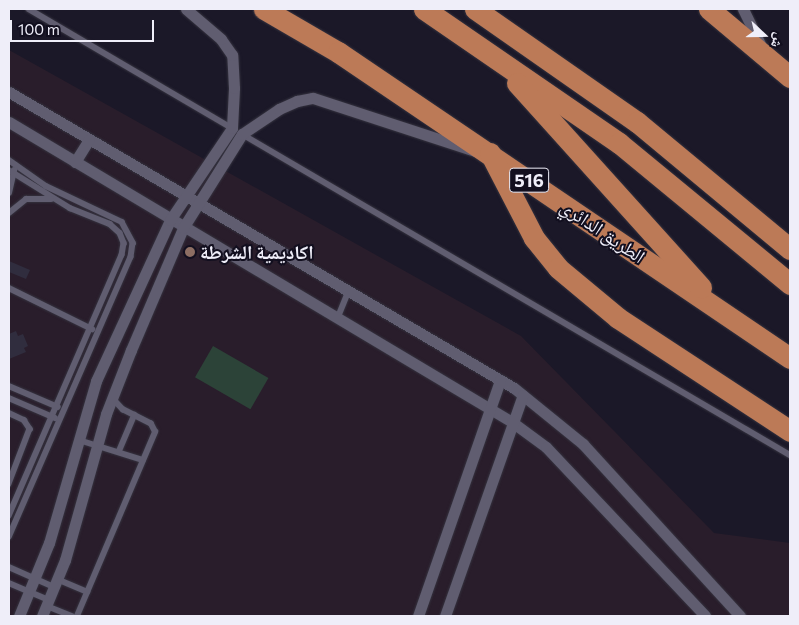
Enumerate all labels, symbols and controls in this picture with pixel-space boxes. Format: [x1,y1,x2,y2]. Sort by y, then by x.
scale bar [12,10,156,42]
north arrow [739,10,789,60]
text: 100 m [18,20,60,38]
text: ش [768,31,789,51]
road number: 516 [509,164,549,196]
street label: الطريق الدائري [556,194,650,268]
place label: اكاديمية الشرطة [200,241,314,263]
marker: اكاديمية الشرطة [184,246,196,258]

